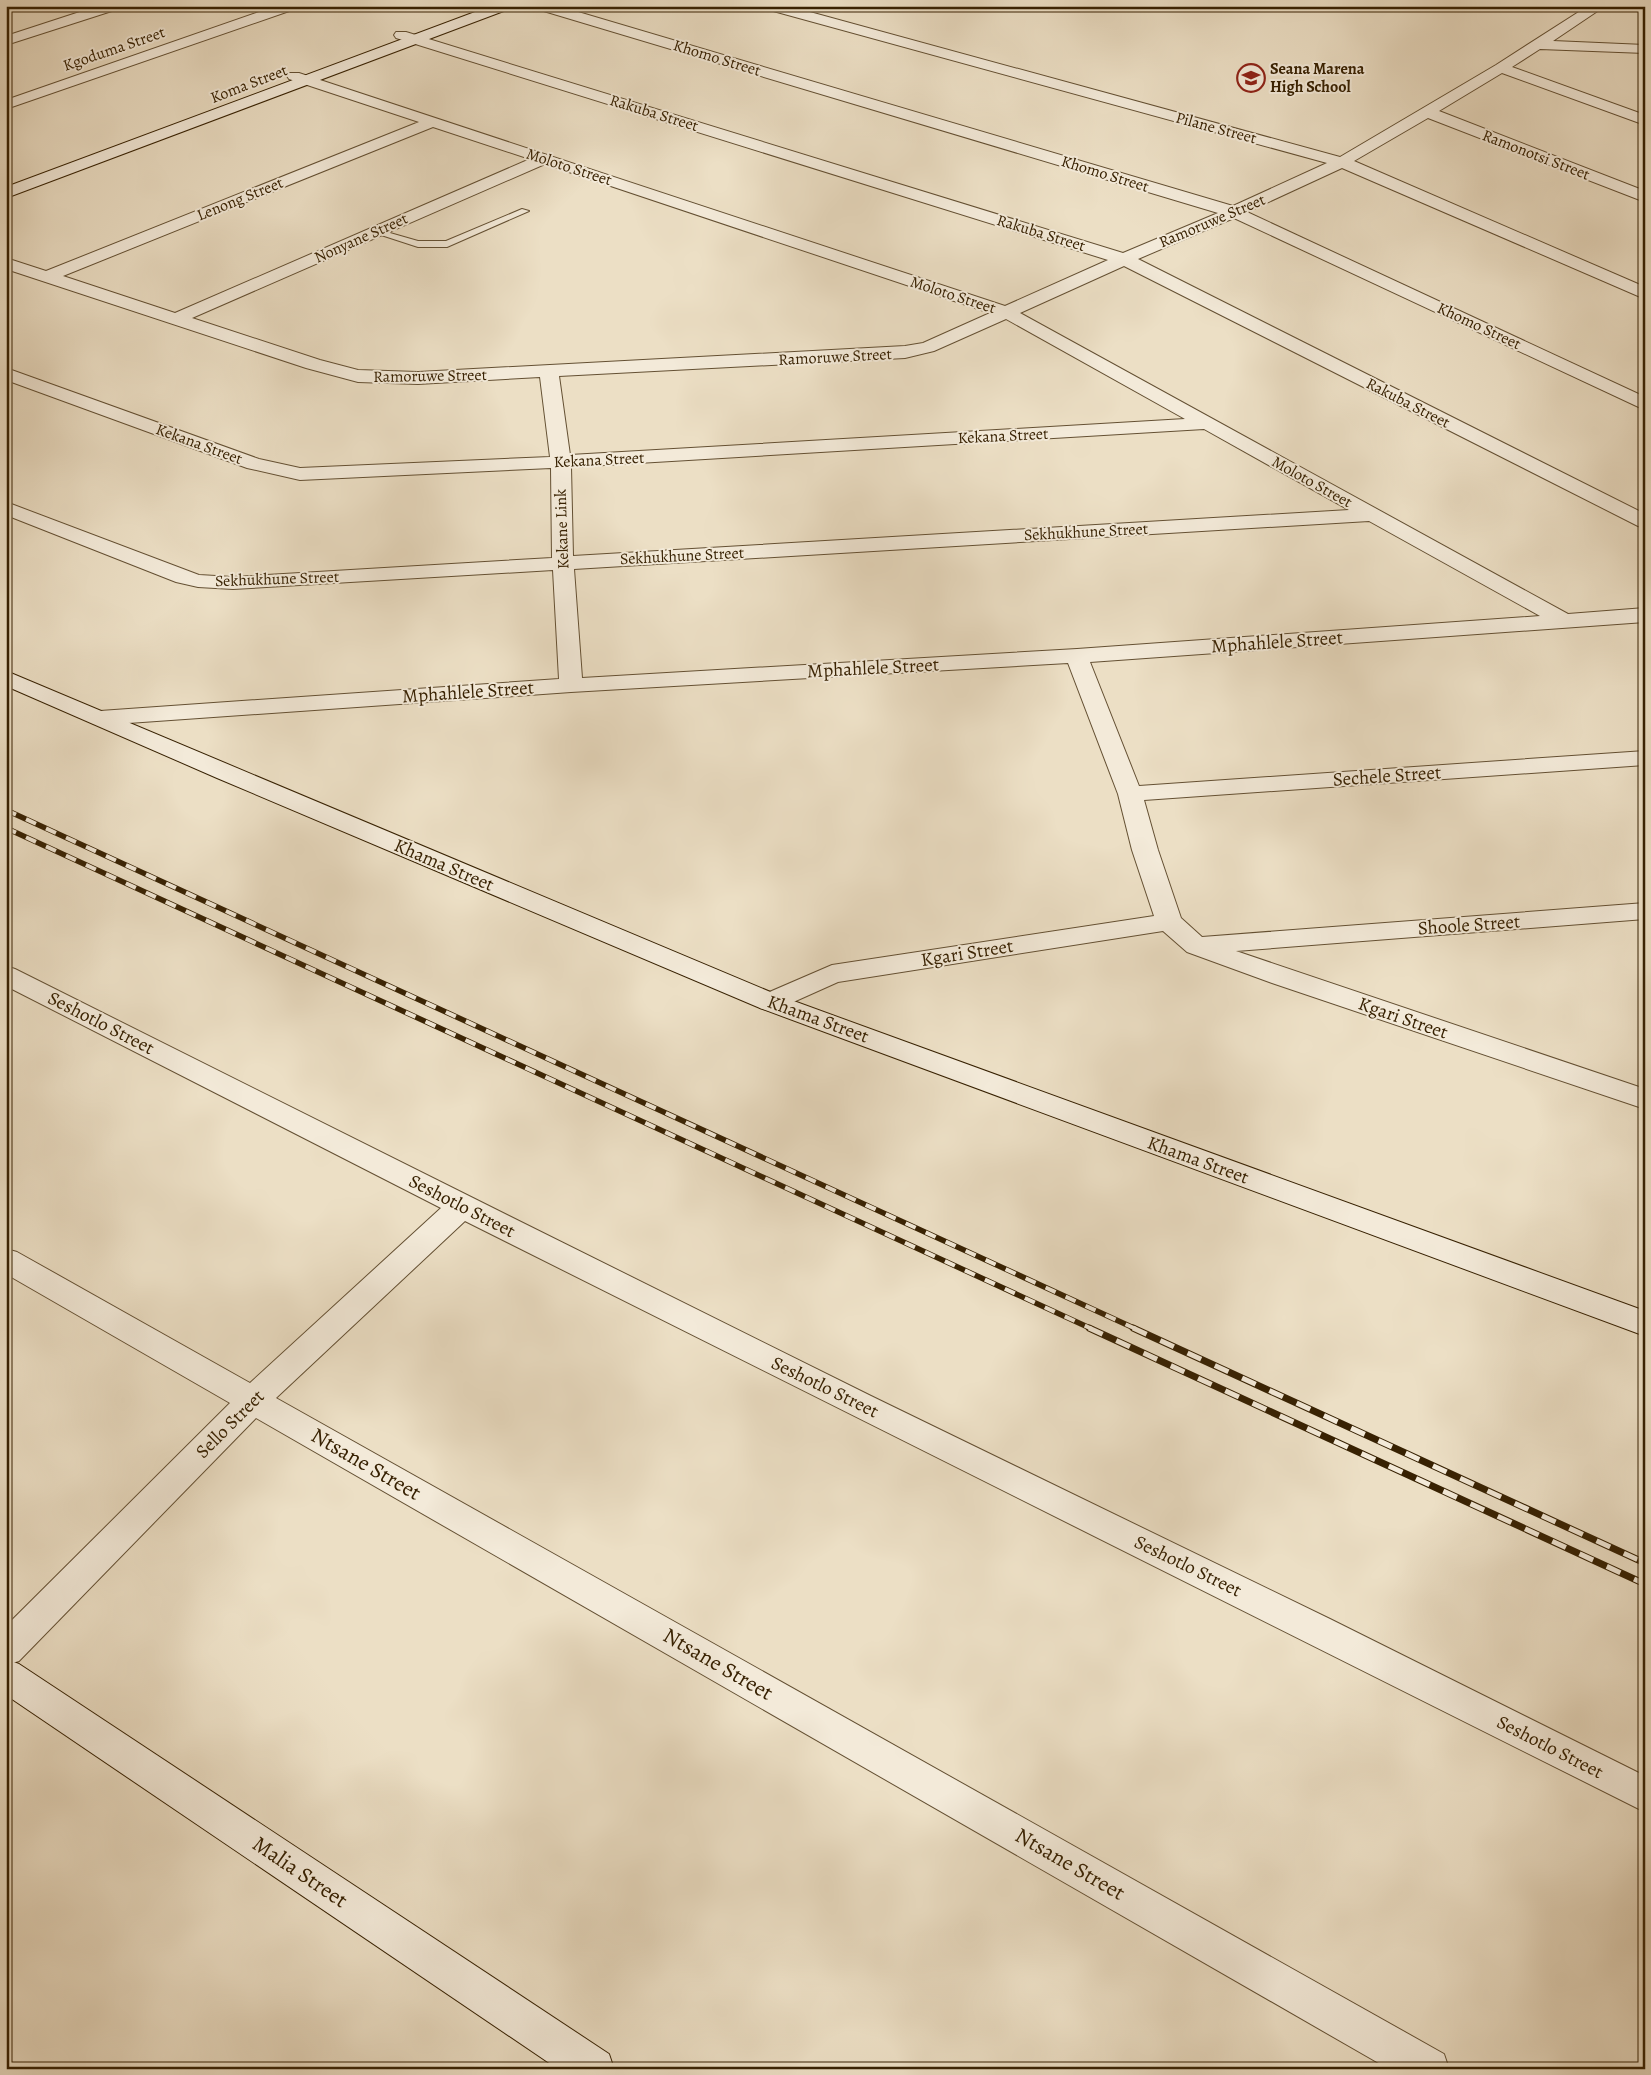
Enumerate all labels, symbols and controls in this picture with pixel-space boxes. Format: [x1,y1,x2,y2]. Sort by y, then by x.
street label: Kgoduma Street [60,21,168,77]
street label: Khomo Street [671,34,763,82]
place label: Seana Marena High School [1270,58,1365,98]
street label: Koma Street [207,59,291,109]
school or university icon: Seana Marena High School [1236,63,1266,93]
street label: Rakuba Street [607,89,701,137]
street label: Pilane Street [1173,107,1259,149]
street label: Ramonotsi Street [1479,124,1593,186]
street label: Moloto Street [523,143,615,191]
street label: Khomo Street [1059,150,1151,198]
street label: Lenong Street [194,172,286,226]
street label: Ramoruwe Street [1155,189,1269,253]
street label: Nonyane Street [311,208,411,268]
street label: Rakuba Street [994,209,1088,257]
street label: Moloto Street [907,271,999,319]
street label: Khomo Street [1433,297,1525,355]
street label: Ramoruwe Street [778,343,892,371]
street label: Ramoruwe Street [373,364,487,388]
street label: Rakuba Street [1362,372,1454,434]
street label: Kekana Street [153,418,245,470]
street label: Kekana Street [957,423,1049,449]
street label: Kekana Street [553,447,645,473]
street label: Moloto Street [1268,451,1356,513]
street label: Kekane Link [550,488,574,570]
street label: Sekhukhune Street [1023,518,1149,546]
street label: Sekhukhune Street [619,542,745,570]
street label: Sekhukhune Street [215,566,339,592]
street label: Mphahlele Street [1210,624,1344,660]
street label: Mphahlele Street [806,652,940,684]
street label: Mphahlele Street [401,674,535,710]
street label: Sechele Street [1332,759,1442,793]
street label: Khama Street [390,832,498,898]
street label: Shoole Street [1417,908,1521,942]
street label: Kgari Street [919,933,1015,973]
street label: Seshotlo Street [43,985,159,1061]
street label: Khama Street [764,989,872,1049]
street label: Kgari Street [1355,991,1451,1045]
street label: Khama Street [1144,1130,1252,1190]
street label: Seshotlo Street [404,1168,520,1244]
street label: Seshotlo Street [767,1350,883,1424]
street label: Sello Street [190,1384,270,1464]
street label: Ntsane Street [305,1420,427,1508]
street label: Seshotlo Street [1130,1529,1246,1603]
street label: Ntsane Street [657,1620,779,1708]
street label: Seshotlo Street [1492,1709,1608,1785]
street label: Ntsane Street [1009,1820,1131,1908]
street label: Malia Street [246,1829,354,1915]

